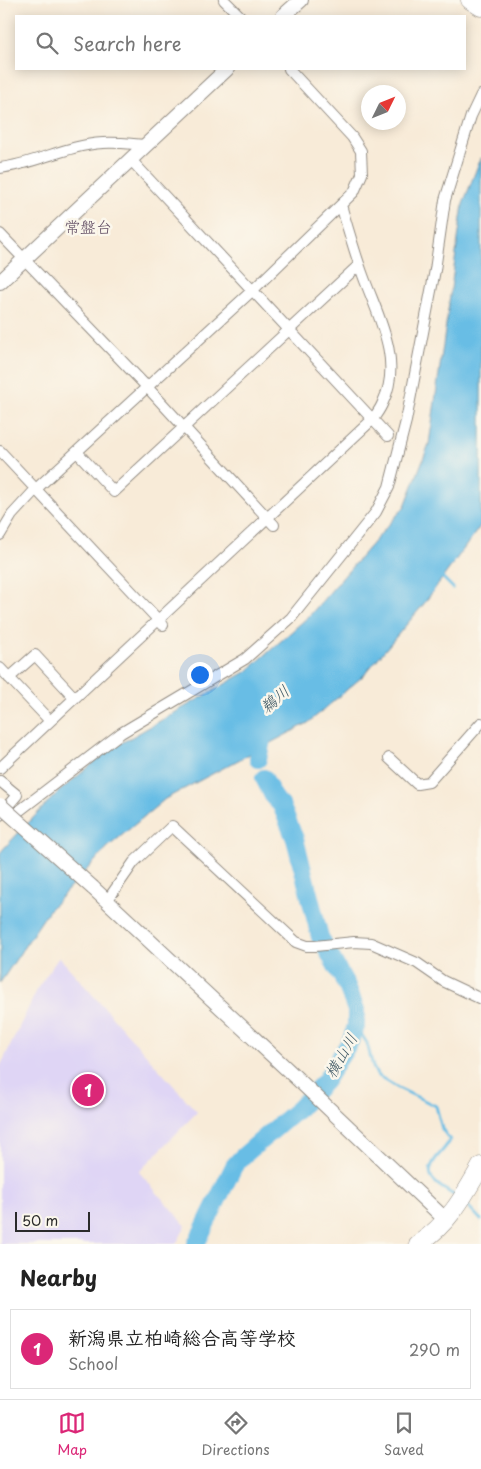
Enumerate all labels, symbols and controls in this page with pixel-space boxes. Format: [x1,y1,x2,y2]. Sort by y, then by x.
search box [15,15,466,70]
icon: search [33,29,61,57]
text: Search here [73,29,182,57]
north arrow [361,85,406,130]
district label: 常盤台 [64,214,112,238]
your location [187,662,213,688]
water label: 鵜川 [254,679,294,717]
water label: 横山川 [318,1028,362,1082]
pin: 1 [72,1071,104,1109]
scale bar [15,1209,90,1232]
text: 50 m [22,1210,58,1231]
text: Nearby [20,1261,97,1293]
text: 新潟県立柏崎総合高等学校 [68,1323,296,1351]
text: 1 [33,1337,41,1361]
text: 290 m [409,1337,460,1361]
text: School [68,1351,118,1375]
tab: Map [57,1409,87,1460]
tab: Directions [202,1409,270,1460]
tab: Saved [384,1409,424,1460]

